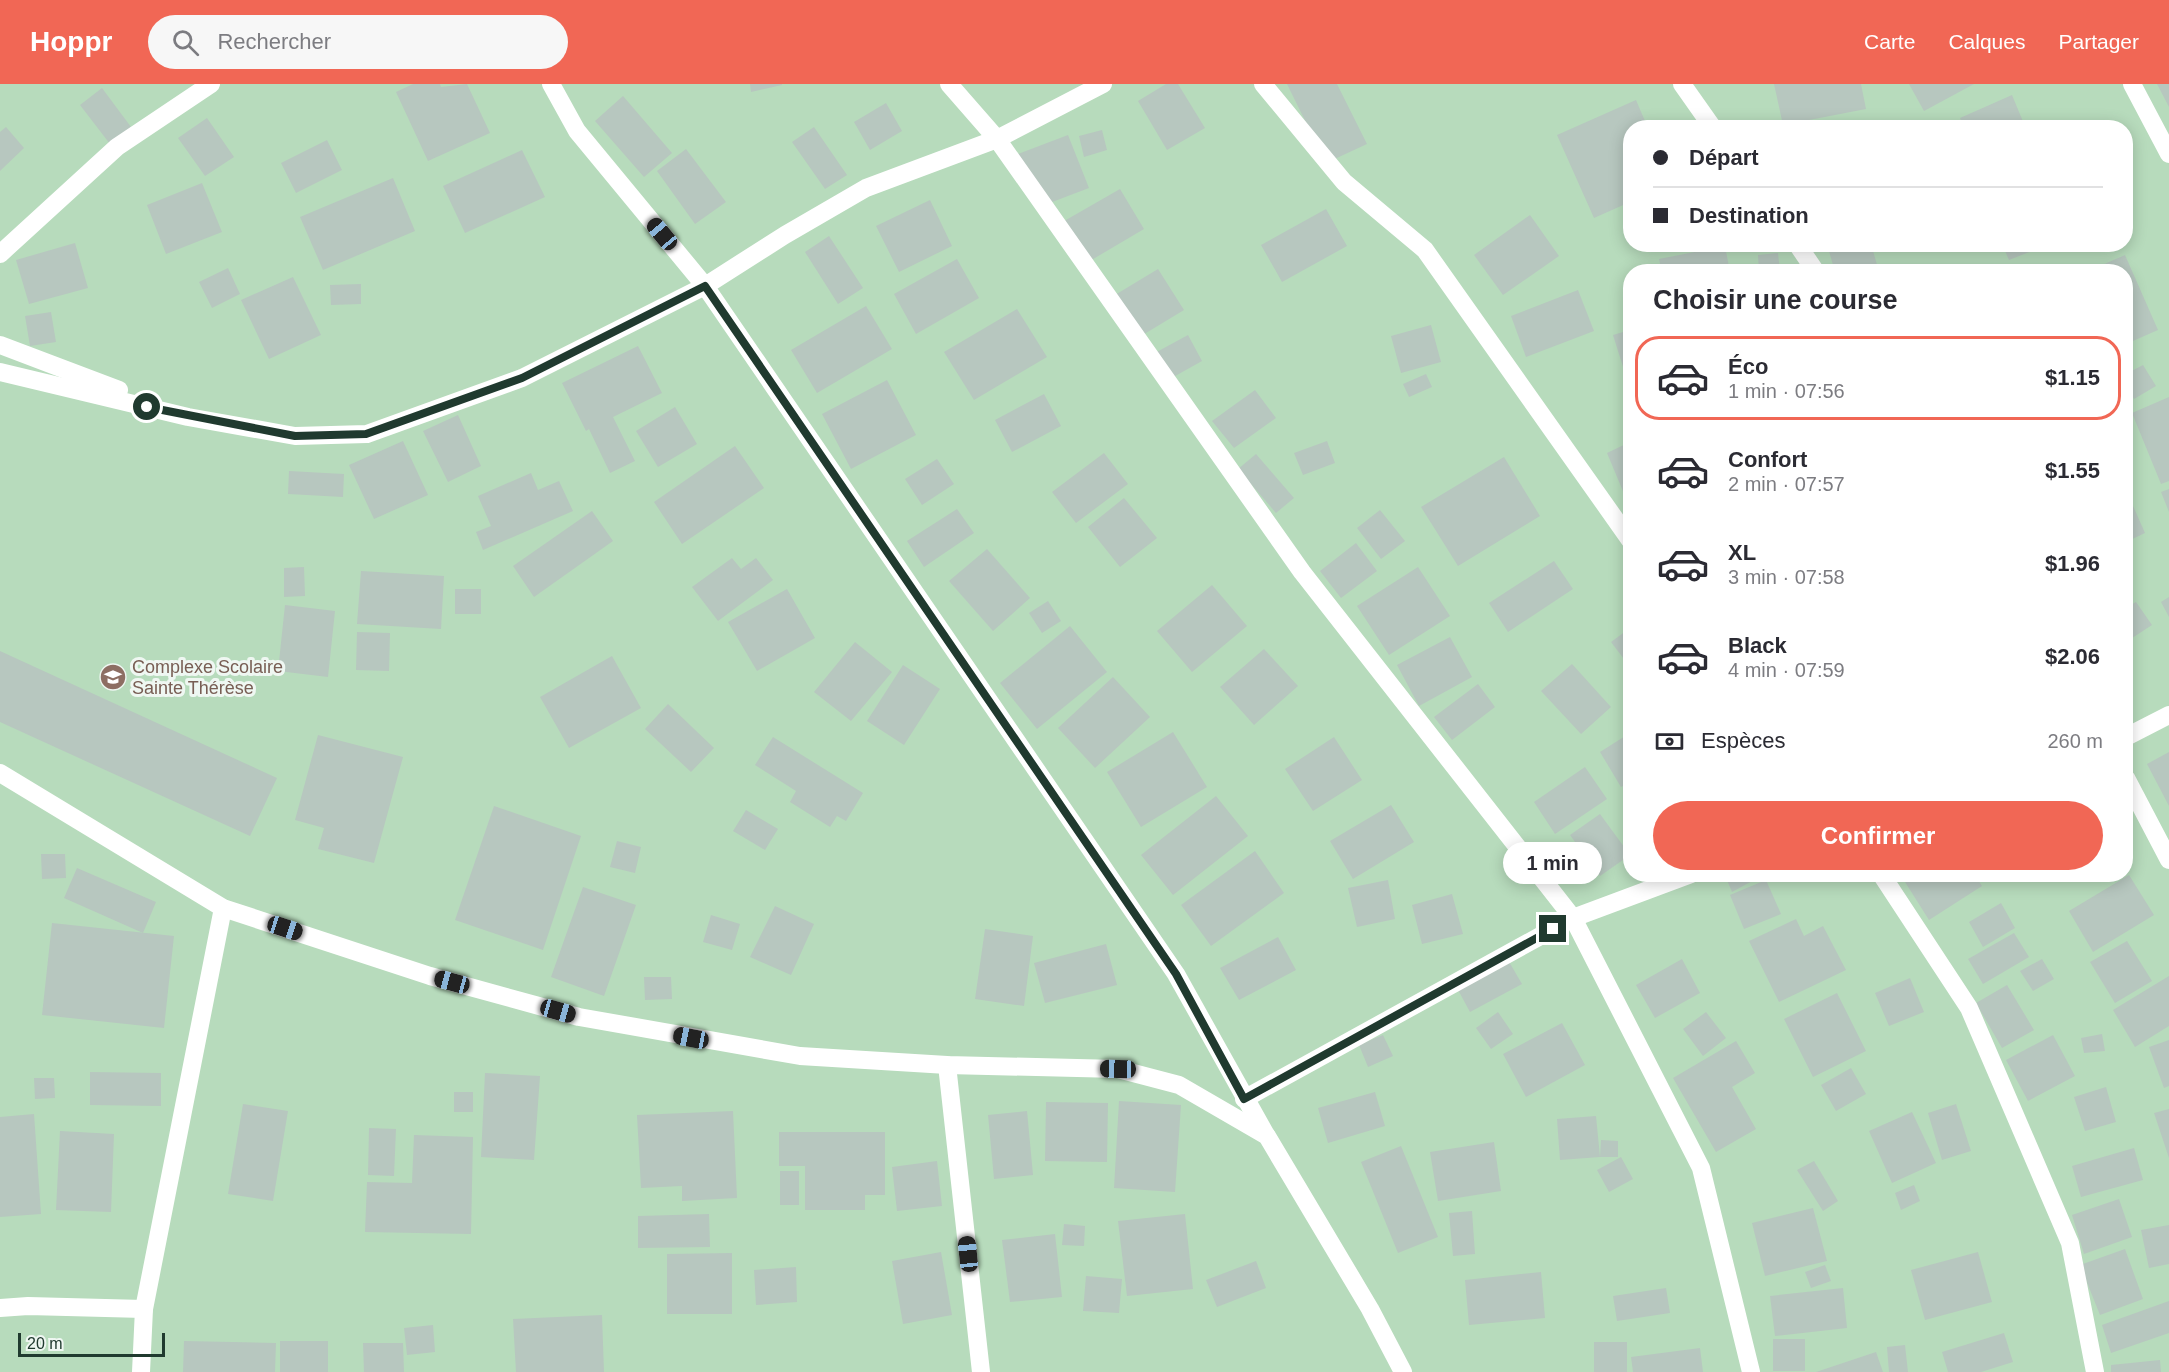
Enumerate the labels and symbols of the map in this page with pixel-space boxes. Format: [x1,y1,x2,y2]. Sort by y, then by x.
car [644,214,680,254]
route start [133,393,160,420]
place label: Complexe Scolaire Sainte Thérèse [132,657,283,698]
school or university icon: Complexe Scolaire Sainte Thérèse [98,662,128,692]
callout: 1 min [1504,842,1602,884]
car [265,914,305,942]
route end [1539,915,1566,942]
car [432,969,472,995]
car [538,997,578,1025]
car [672,1026,710,1050]
car [1100,1060,1136,1078]
car [957,1235,979,1273]
scale bar [18,1330,165,1358]

